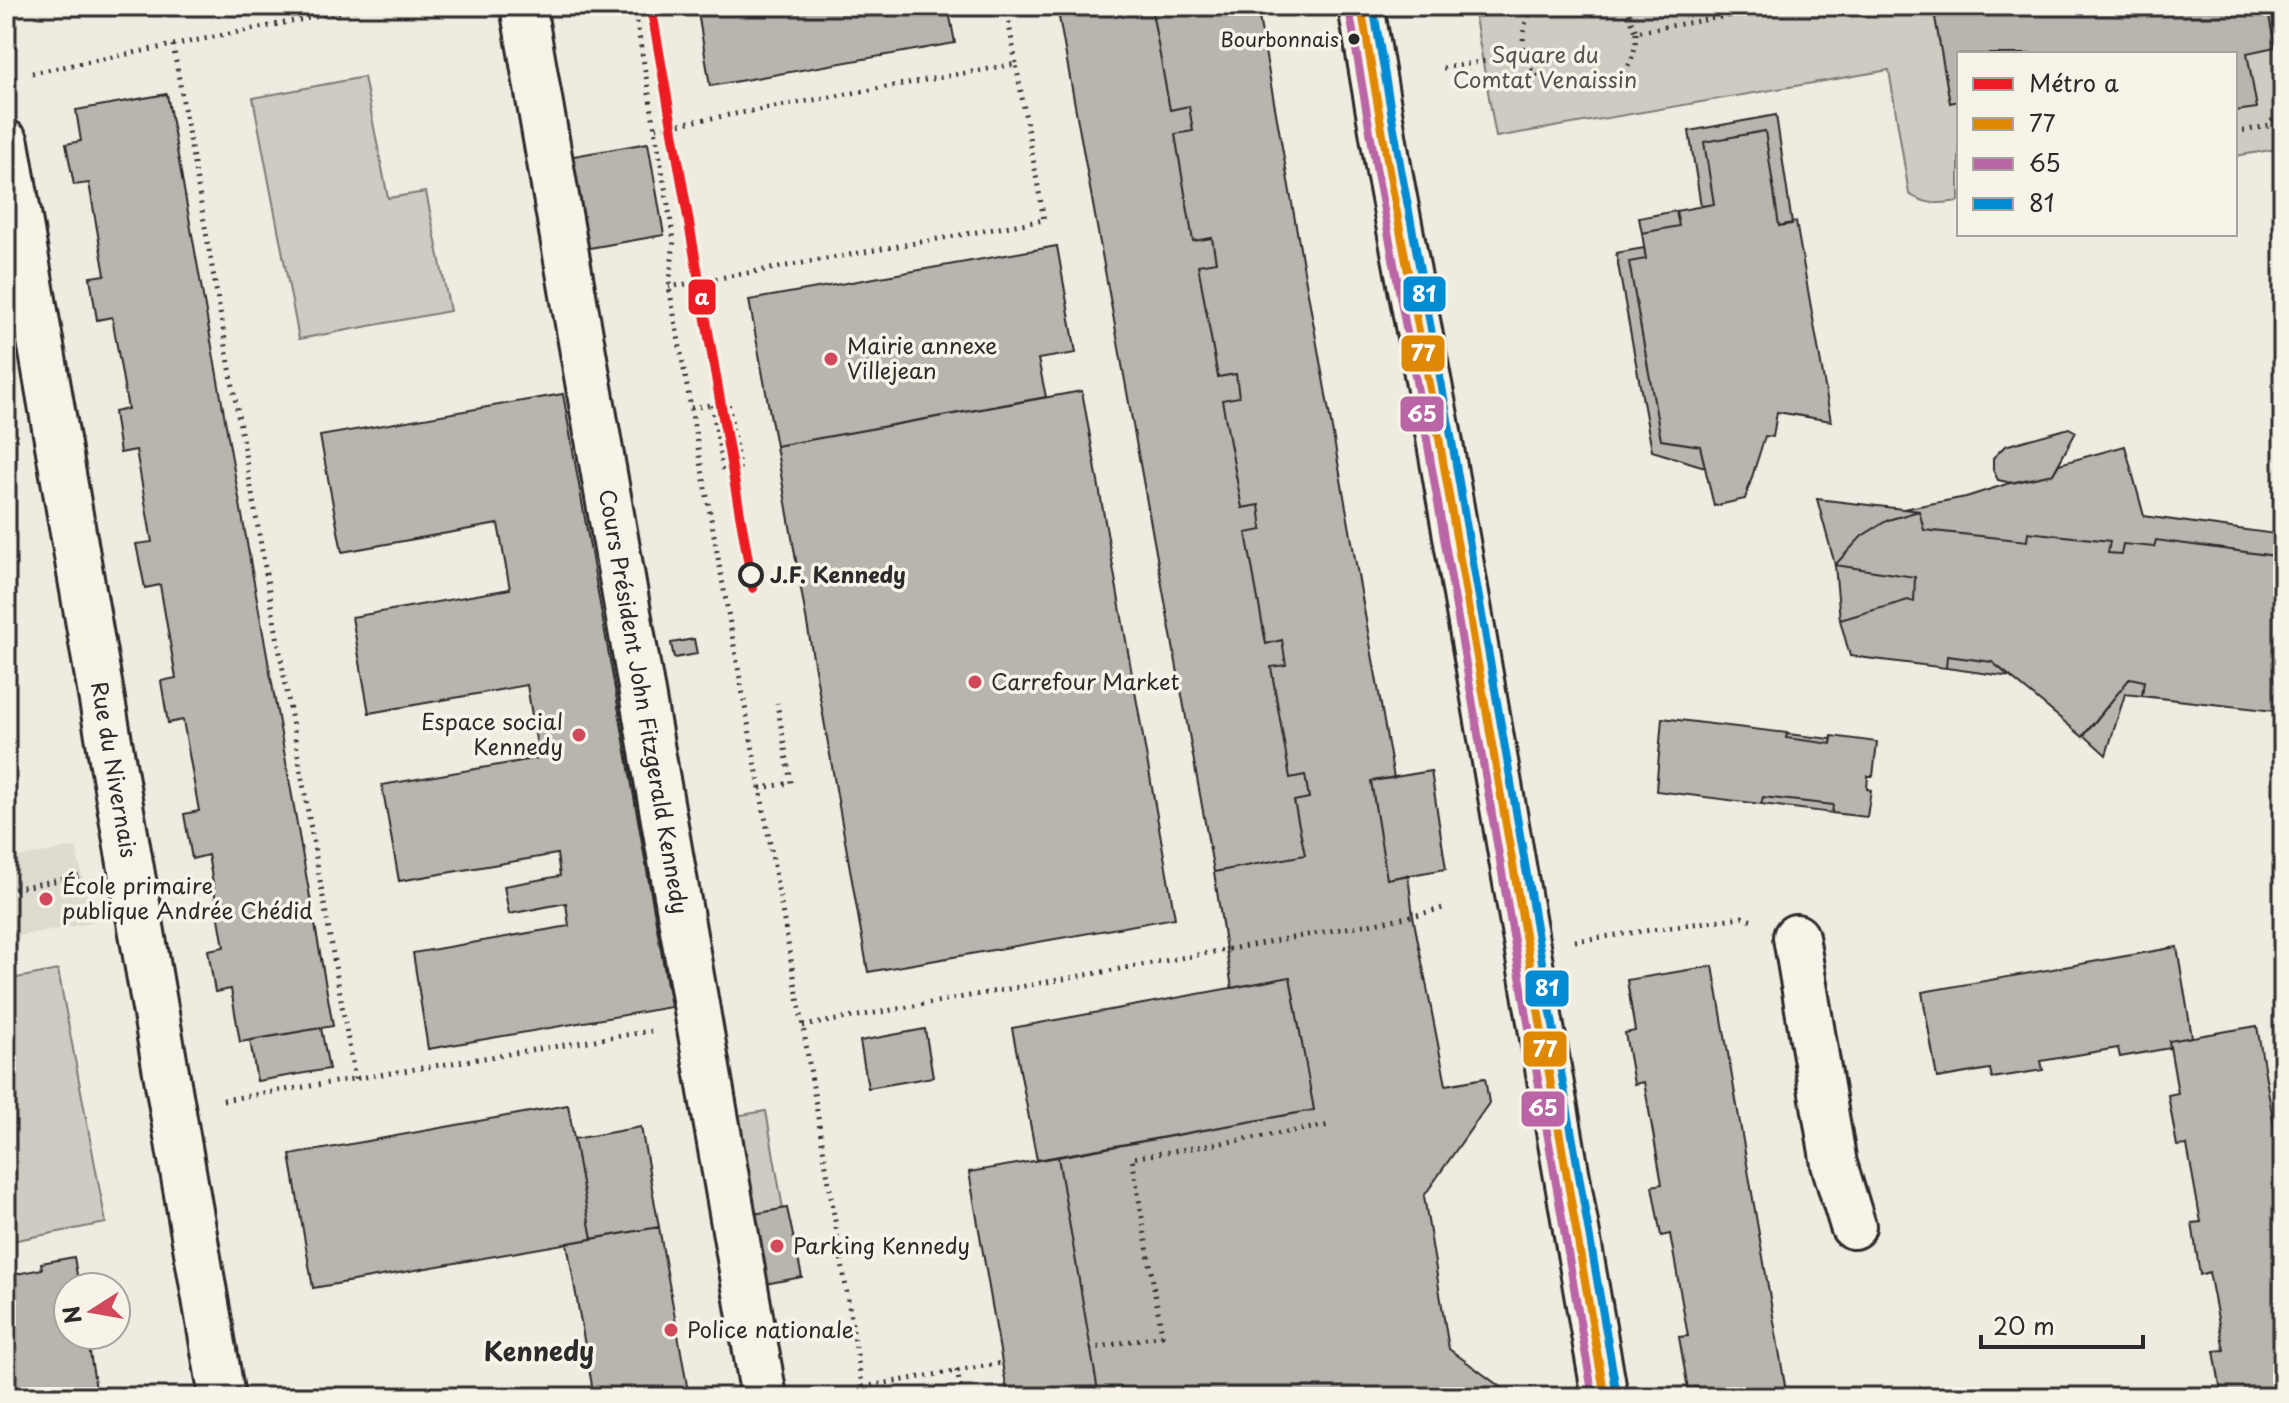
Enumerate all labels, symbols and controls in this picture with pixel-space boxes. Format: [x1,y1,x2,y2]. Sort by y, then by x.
place label: Bourbonnais [1221,24,1339,54]
marker: Bourbonnais [1346,31,1362,47]
park label: Square du Comtat Venaissin [1453,37,1637,95]
legend [1957,52,2237,236]
text: Métro a [2029,64,2119,100]
text: 77 [2029,104,2056,140]
text: 65 [2029,144,2061,180]
text: 81 [2029,184,2055,220]
line badge: 81 [1402,275,1447,313]
text: 81 [1412,276,1436,309]
line badge: a [687,278,717,316]
text: a [695,279,710,312]
place label: Mairie annexe Villejean [847,328,997,386]
line badge: 77 [1400,334,1446,373]
text: 77 [1411,335,1436,368]
marker: Mairie annexe Villejean [822,350,840,368]
line badge: 65 [1399,395,1445,433]
text: 65 [1407,396,1437,429]
street label: Cours Président John Fitzgerald Kennedy [592,486,698,916]
place label: J.F. Kennedy [770,557,906,590]
marker: J.F. Kennedy [739,563,763,587]
place label: Carrefour Market [991,664,1180,697]
marker: Carrefour Market [966,673,984,691]
street label: Rue du Nivernais [84,679,147,860]
place label: Espace social Kennedy [421,704,563,762]
marker: Espace social Kennedy [570,726,588,744]
place label: École primaire publique Andrée Chédid [62,868,313,926]
marker: École primaire publique Andrée Chédid [37,890,55,908]
line badge: 81 [1524,969,1570,1008]
text: 81 [1535,970,1559,1003]
line badge: 77 [1522,1030,1568,1068]
text: 77 [1533,1031,1558,1064]
line badge: 65 [1520,1090,1566,1128]
text: 65 [1528,1090,1558,1123]
place label: Parking Kennedy [793,1228,970,1261]
marker: Parking Kennedy [768,1237,786,1255]
north arrow [52,1271,132,1351]
scale bar [1981,1299,2143,1349]
text: N [53,1303,89,1327]
text: 20 m [1993,1307,2055,1343]
place label: Police nationale [687,1312,854,1345]
marker: Police nationale [662,1321,680,1339]
district label: Kennedy [484,1331,594,1370]

